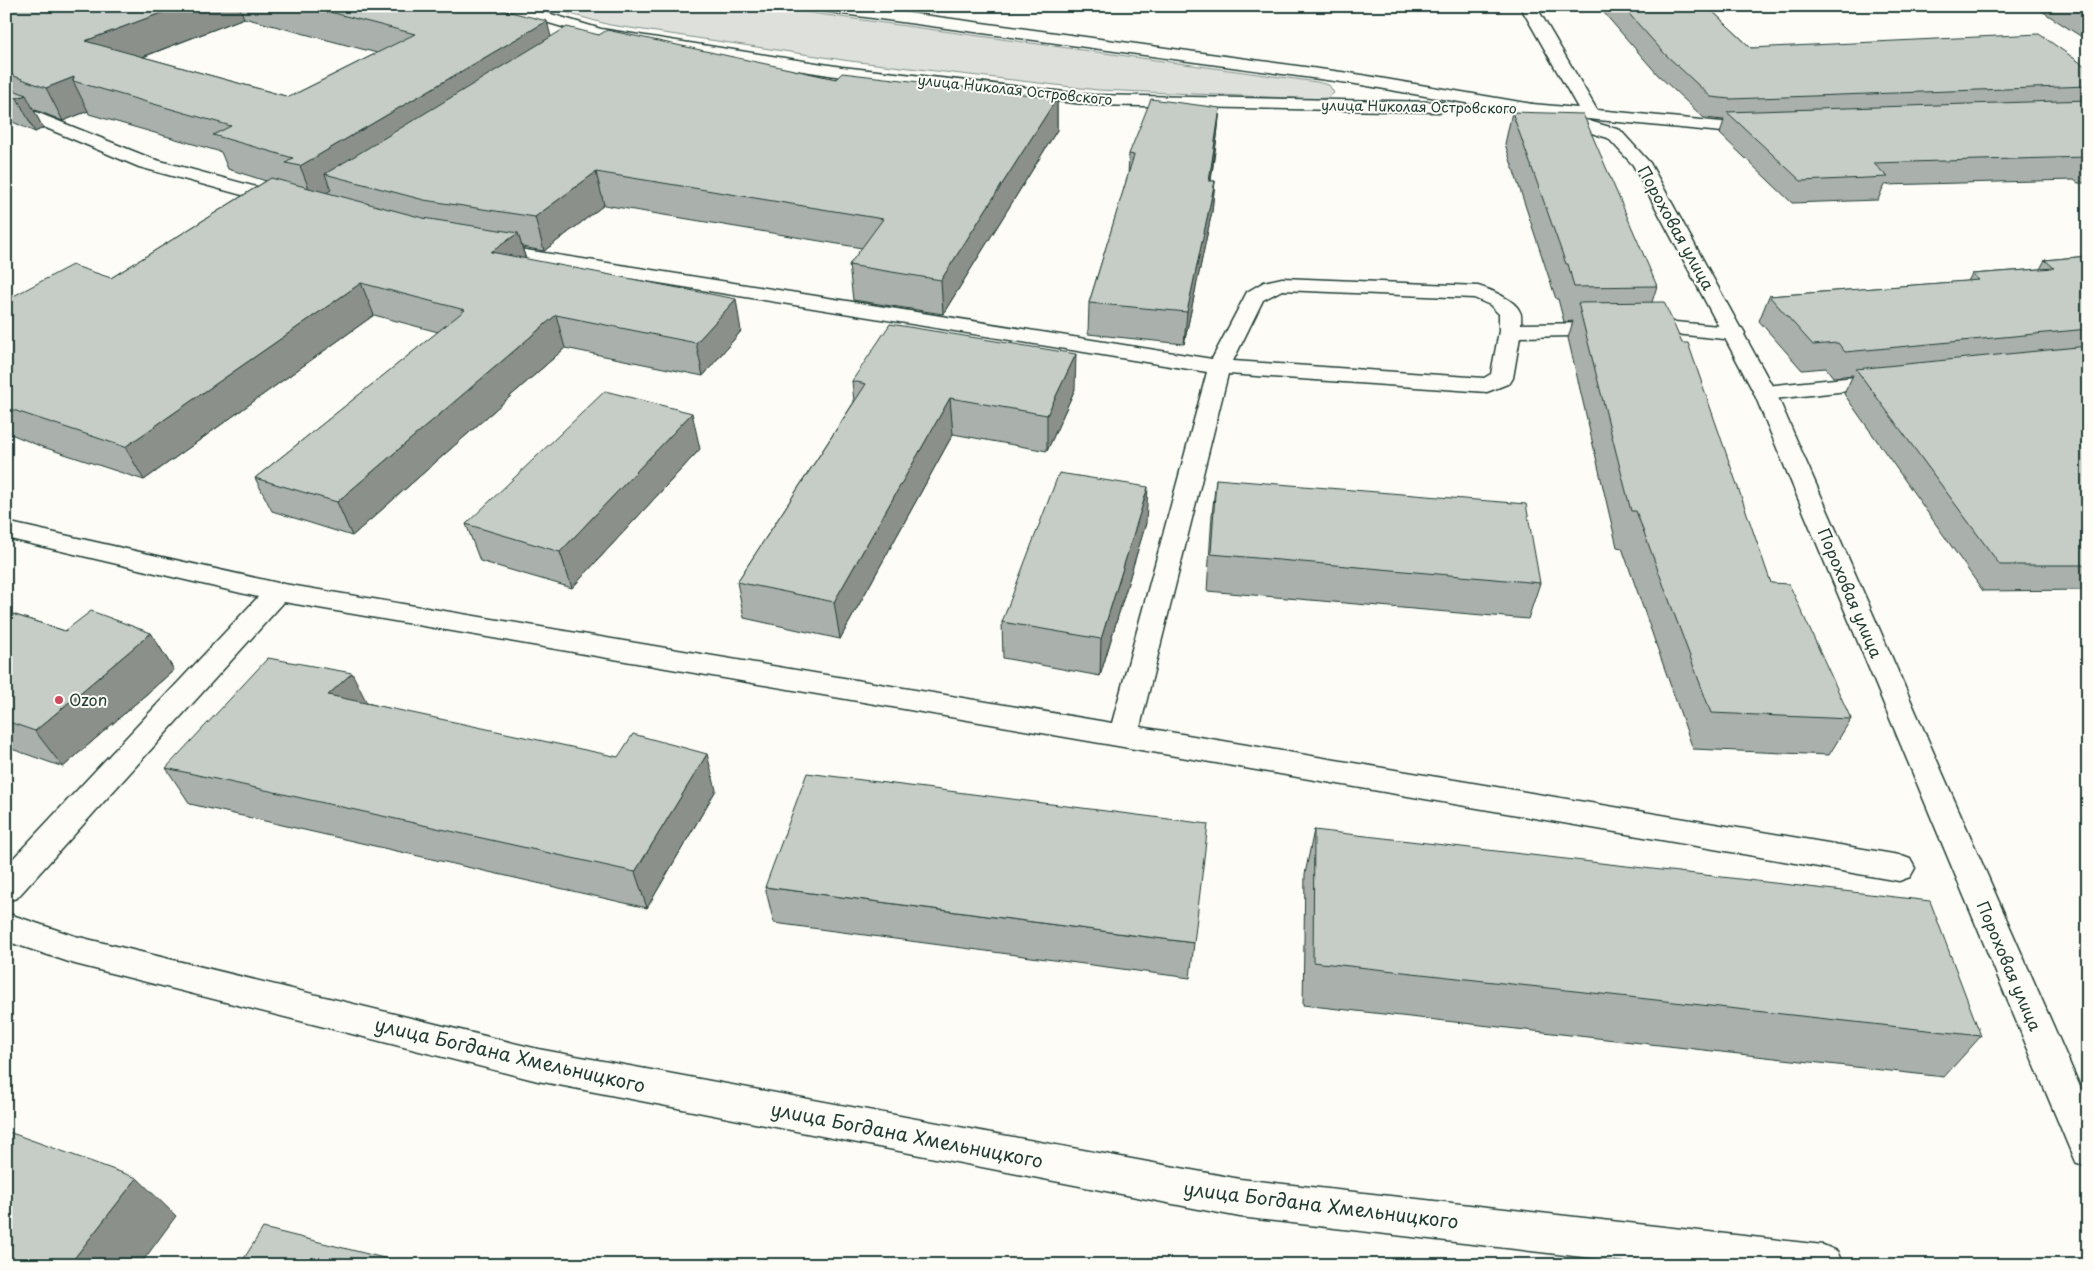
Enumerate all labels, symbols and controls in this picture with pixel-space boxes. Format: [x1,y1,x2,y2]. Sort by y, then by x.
street label: улица Николая Островского [917,69,1114,110]
street label: улица Николая Островского [1321,94,1517,119]
street label: Пороховая улица [1633,161,1721,294]
street label: Пороховая улица [1813,524,1889,661]
place label: Ozon [69,687,107,711]
marker: Ozon [53,694,65,706]
street label: Пороховая улица [1972,897,2048,1034]
street label: улица Богдана Хмельницкого [372,1009,648,1099]
street label: улица Богдана Хмельницкого [769,1094,1046,1174]
street label: улица Богдана Хмельницкого [1182,1173,1460,1235]

